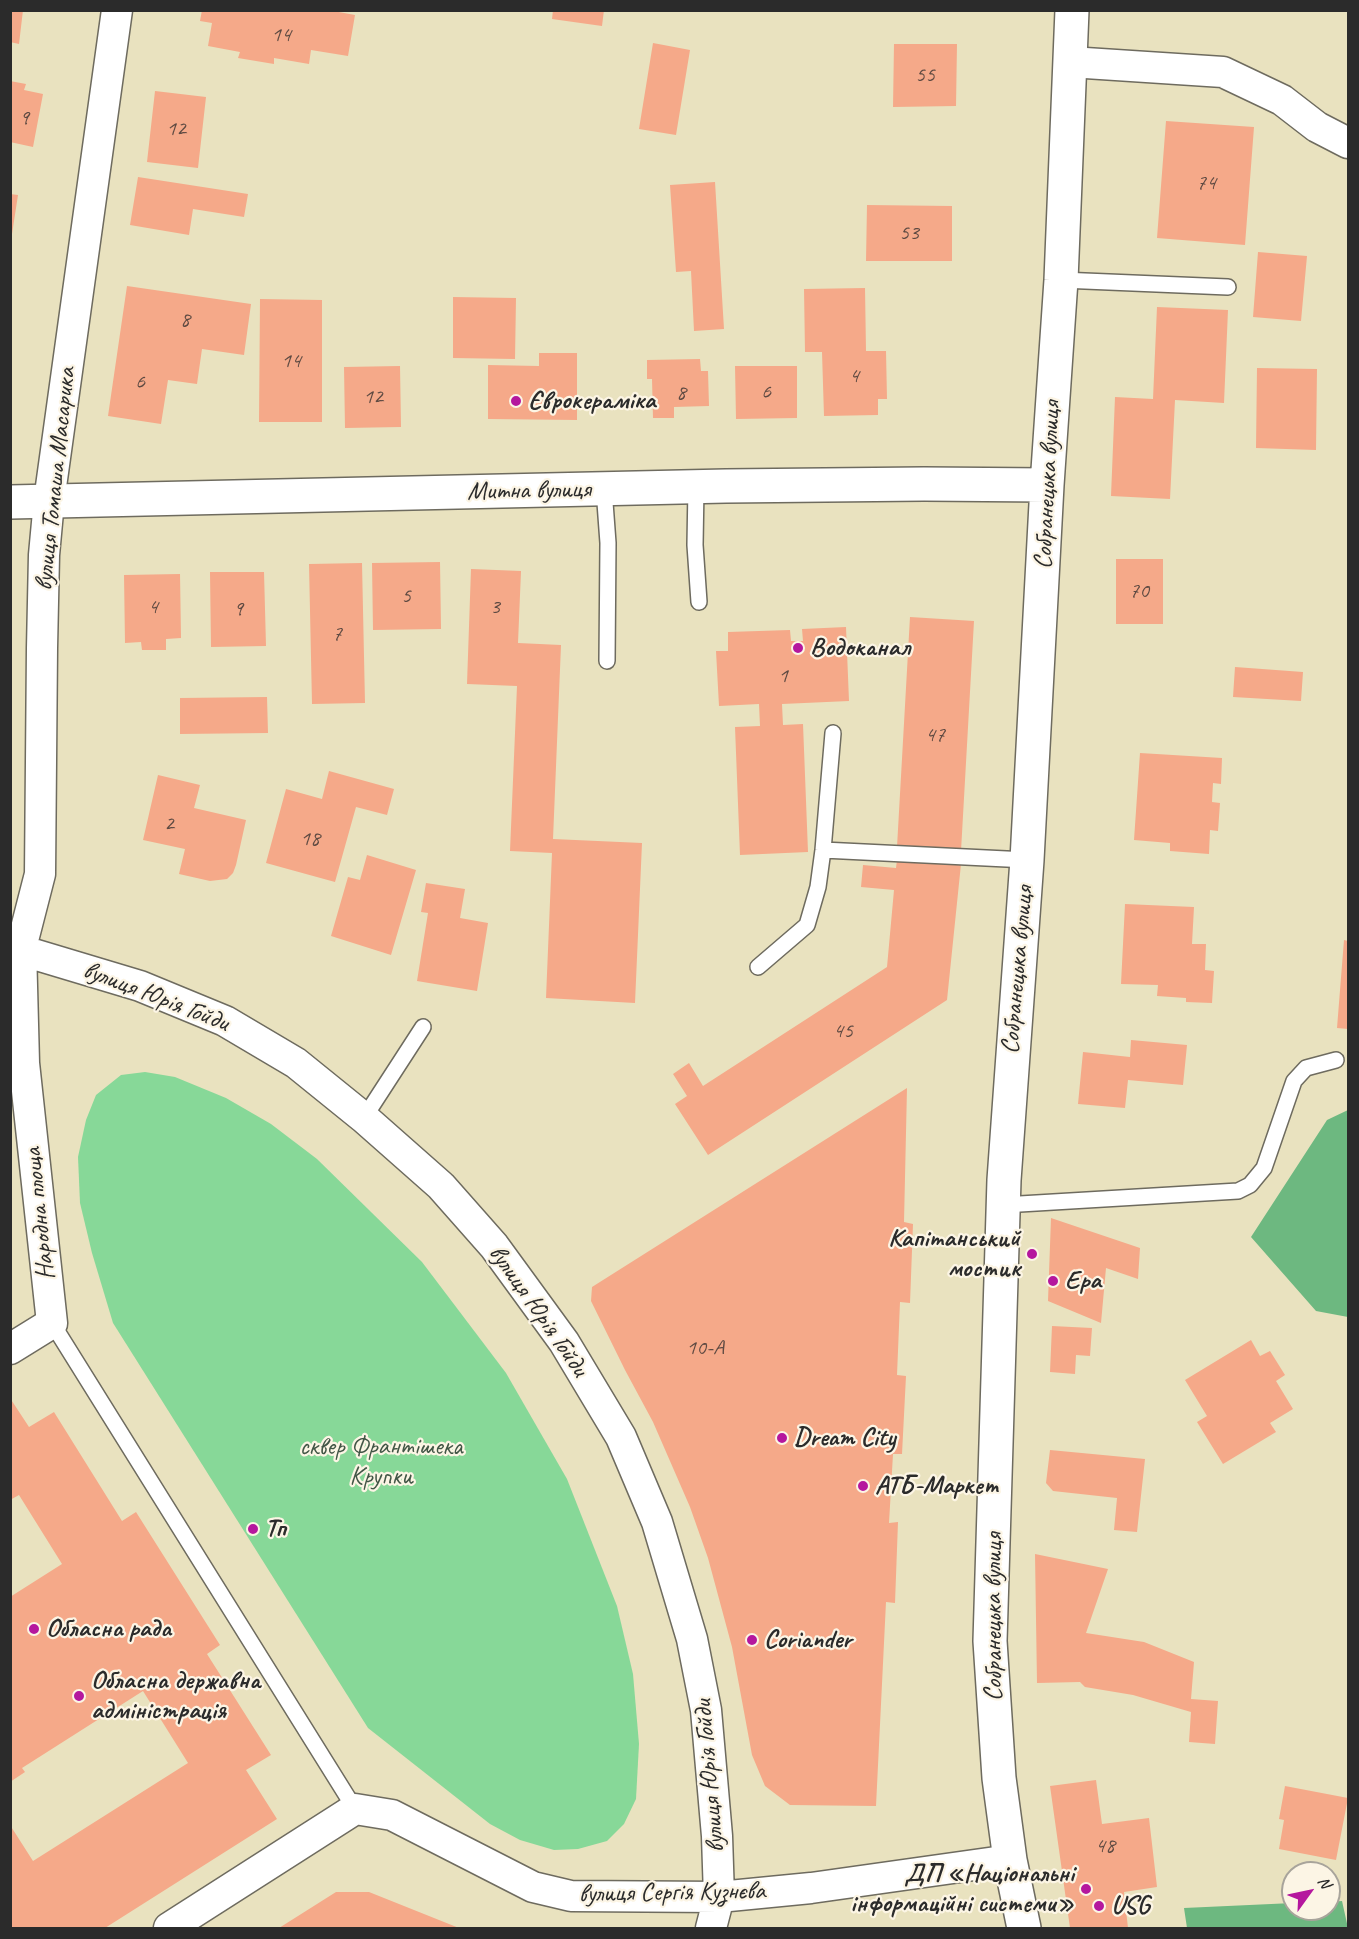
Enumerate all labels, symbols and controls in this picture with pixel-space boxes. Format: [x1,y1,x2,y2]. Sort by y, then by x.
house number: 14 [271,22,291,48]
house number: 55 [915,62,935,88]
house number: 9 [19,105,29,131]
house number: 12 [166,116,186,142]
house number: 74 [1196,170,1216,196]
house number: 53 [899,220,919,246]
house number: 8 [180,307,190,333]
house number: 14 [281,348,301,374]
house number: 4 [849,363,859,389]
street label: вулиця Томаша Масарика [29,366,83,592]
house number: 6 [135,369,145,395]
house number: 6 [761,379,771,405]
house number: 8 [676,380,686,406]
house number: 12 [363,384,383,410]
place label: Єврокераміка [528,385,655,417]
marker: Єврокераміка [509,394,523,408]
street label: Собранецька вулиця [1028,400,1068,570]
street label: Митна вулиця [467,474,591,508]
house number: 70 [1129,578,1149,604]
house number: 5 [401,583,411,609]
house number: 4 [148,594,158,620]
house number: 3 [490,594,500,620]
house number: 9 [233,596,243,622]
house number: 7 [332,621,342,647]
place label: Водоканал [810,632,910,664]
marker: Водоканал [791,641,805,655]
house number: 1 [778,663,788,689]
house number: 47 [925,722,945,748]
house number: 2 [164,811,174,837]
house number: 18 [300,826,320,852]
street label: Собранецька вулиця [995,885,1041,1055]
street label: вулиця Юрія Гойди [79,955,233,1039]
house number: 45 [833,1018,853,1044]
street label: Народна площа [18,1146,62,1282]
place label: Капітанський мостик [888,1223,1020,1284]
street label: вулиця Юрія Гойди [481,1239,595,1383]
marker: Капітанський мостик [1025,1247,1039,1261]
place label: Ера [1065,1265,1101,1297]
marker: Ера [1046,1274,1060,1288]
house number: 10-А [686,1335,724,1361]
place label: Dream City [794,1422,895,1454]
park label: сквер Франтішека Крупки [300,1431,462,1492]
marker: Dream City [775,1431,789,1445]
place label: АТБ-Маркет [875,1470,999,1502]
marker: АТБ-Маркет [856,1479,870,1493]
place label: Тп [265,1513,286,1545]
marker: Тп [246,1522,260,1536]
street label: Собранецька вулиця [978,1533,1010,1701]
place label: Обласна рада [46,1613,171,1645]
marker: Обласна рада [27,1622,41,1636]
place label: Coriander [764,1624,852,1656]
marker: Coriander [745,1633,759,1647]
place label: Обласна державна адміністрація [91,1665,260,1726]
marker: Обласна державна адміністрація [72,1689,86,1703]
street label: вулиця Юрія Гойди [688,1698,732,1854]
house number: 48 [1095,1833,1115,1859]
place label: ДП «Національні інформаційні системи» [850,1858,1074,1919]
north arrow [1281,1861,1341,1921]
text: N [1313,1873,1336,1892]
street label: вулиця Сергія Кузнєва [578,1876,766,1910]
marker: ДП «Національні інформаційні системи» [1079,1882,1093,1896]
place label: USG [1111,1890,1150,1922]
marker: USG [1092,1899,1106,1913]

